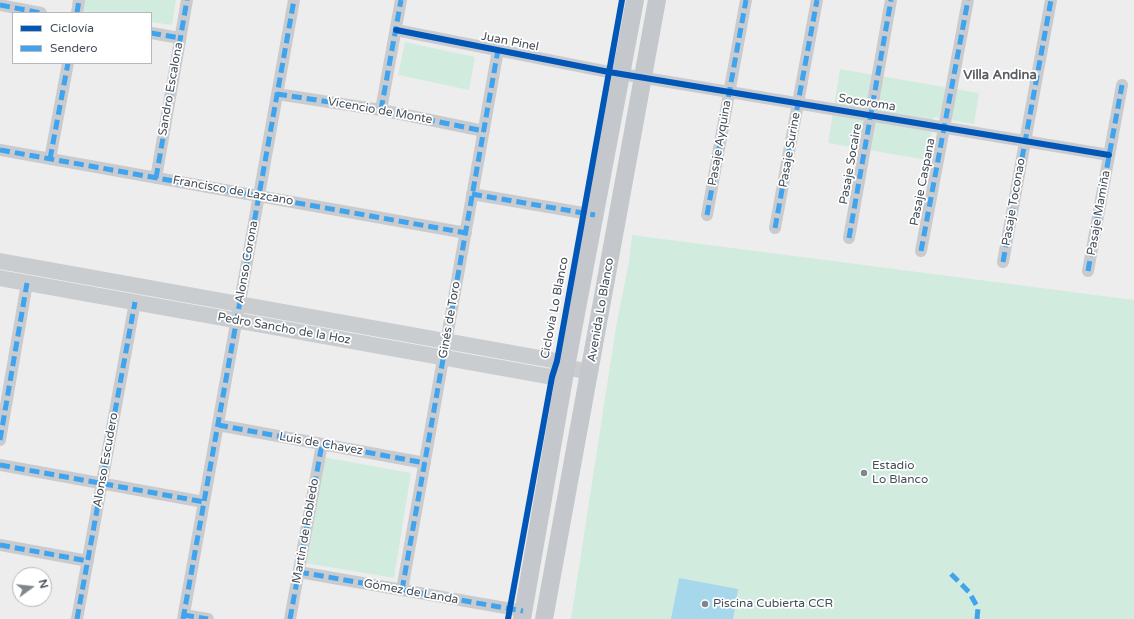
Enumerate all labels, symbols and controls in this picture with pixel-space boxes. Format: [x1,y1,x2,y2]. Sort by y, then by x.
legend [12,12,152,64]
text: Ciclovía [50,21,94,35]
street label: Juan Pinel [480,29,540,55]
text: Sendero [50,41,98,55]
street label: Sandro Escalona [156,41,186,137]
district label: Villa Andina [963,68,1037,84]
street label: Socoroma [837,91,897,115]
street label: Vicencio de Monte [327,95,433,127]
street label: Pasaje Ayquina [705,99,735,187]
street label: Pasaje Surine [776,111,804,189]
street label: Pasaje Socaire [837,122,865,206]
street label: Pasaje Caspana [907,137,939,227]
street label: Pasaje Toconao [999,157,1029,247]
street label: Pasaje Mamiña [1084,169,1114,257]
street label: Francisco de Lazcano [171,173,295,209]
street label: Alonso Corona [233,219,261,305]
street label: Ciclovía Lo Blanco [538,256,572,360]
street label: Avenida Lo Blanco [585,257,617,363]
street label: Ginés de Toro [436,280,464,360]
street label: Pedro Sancho de la Hoz [216,310,352,348]
street label: Alonso Escudero [91,412,121,508]
street label: Luis de Chavez [278,430,364,458]
place label: Estadio Lo Blanco [872,459,928,487]
marker: Estadio Lo Blanco [859,468,869,478]
street label: Martín de Robledo [290,477,322,585]
north arrow [12,567,52,607]
street label: Gómez de Landa [362,577,460,607]
text: N [36,578,51,590]
place label: Piscina Cubierta CCR [713,597,833,611]
marker: Piscina Cubierta CCR [700,599,710,609]

